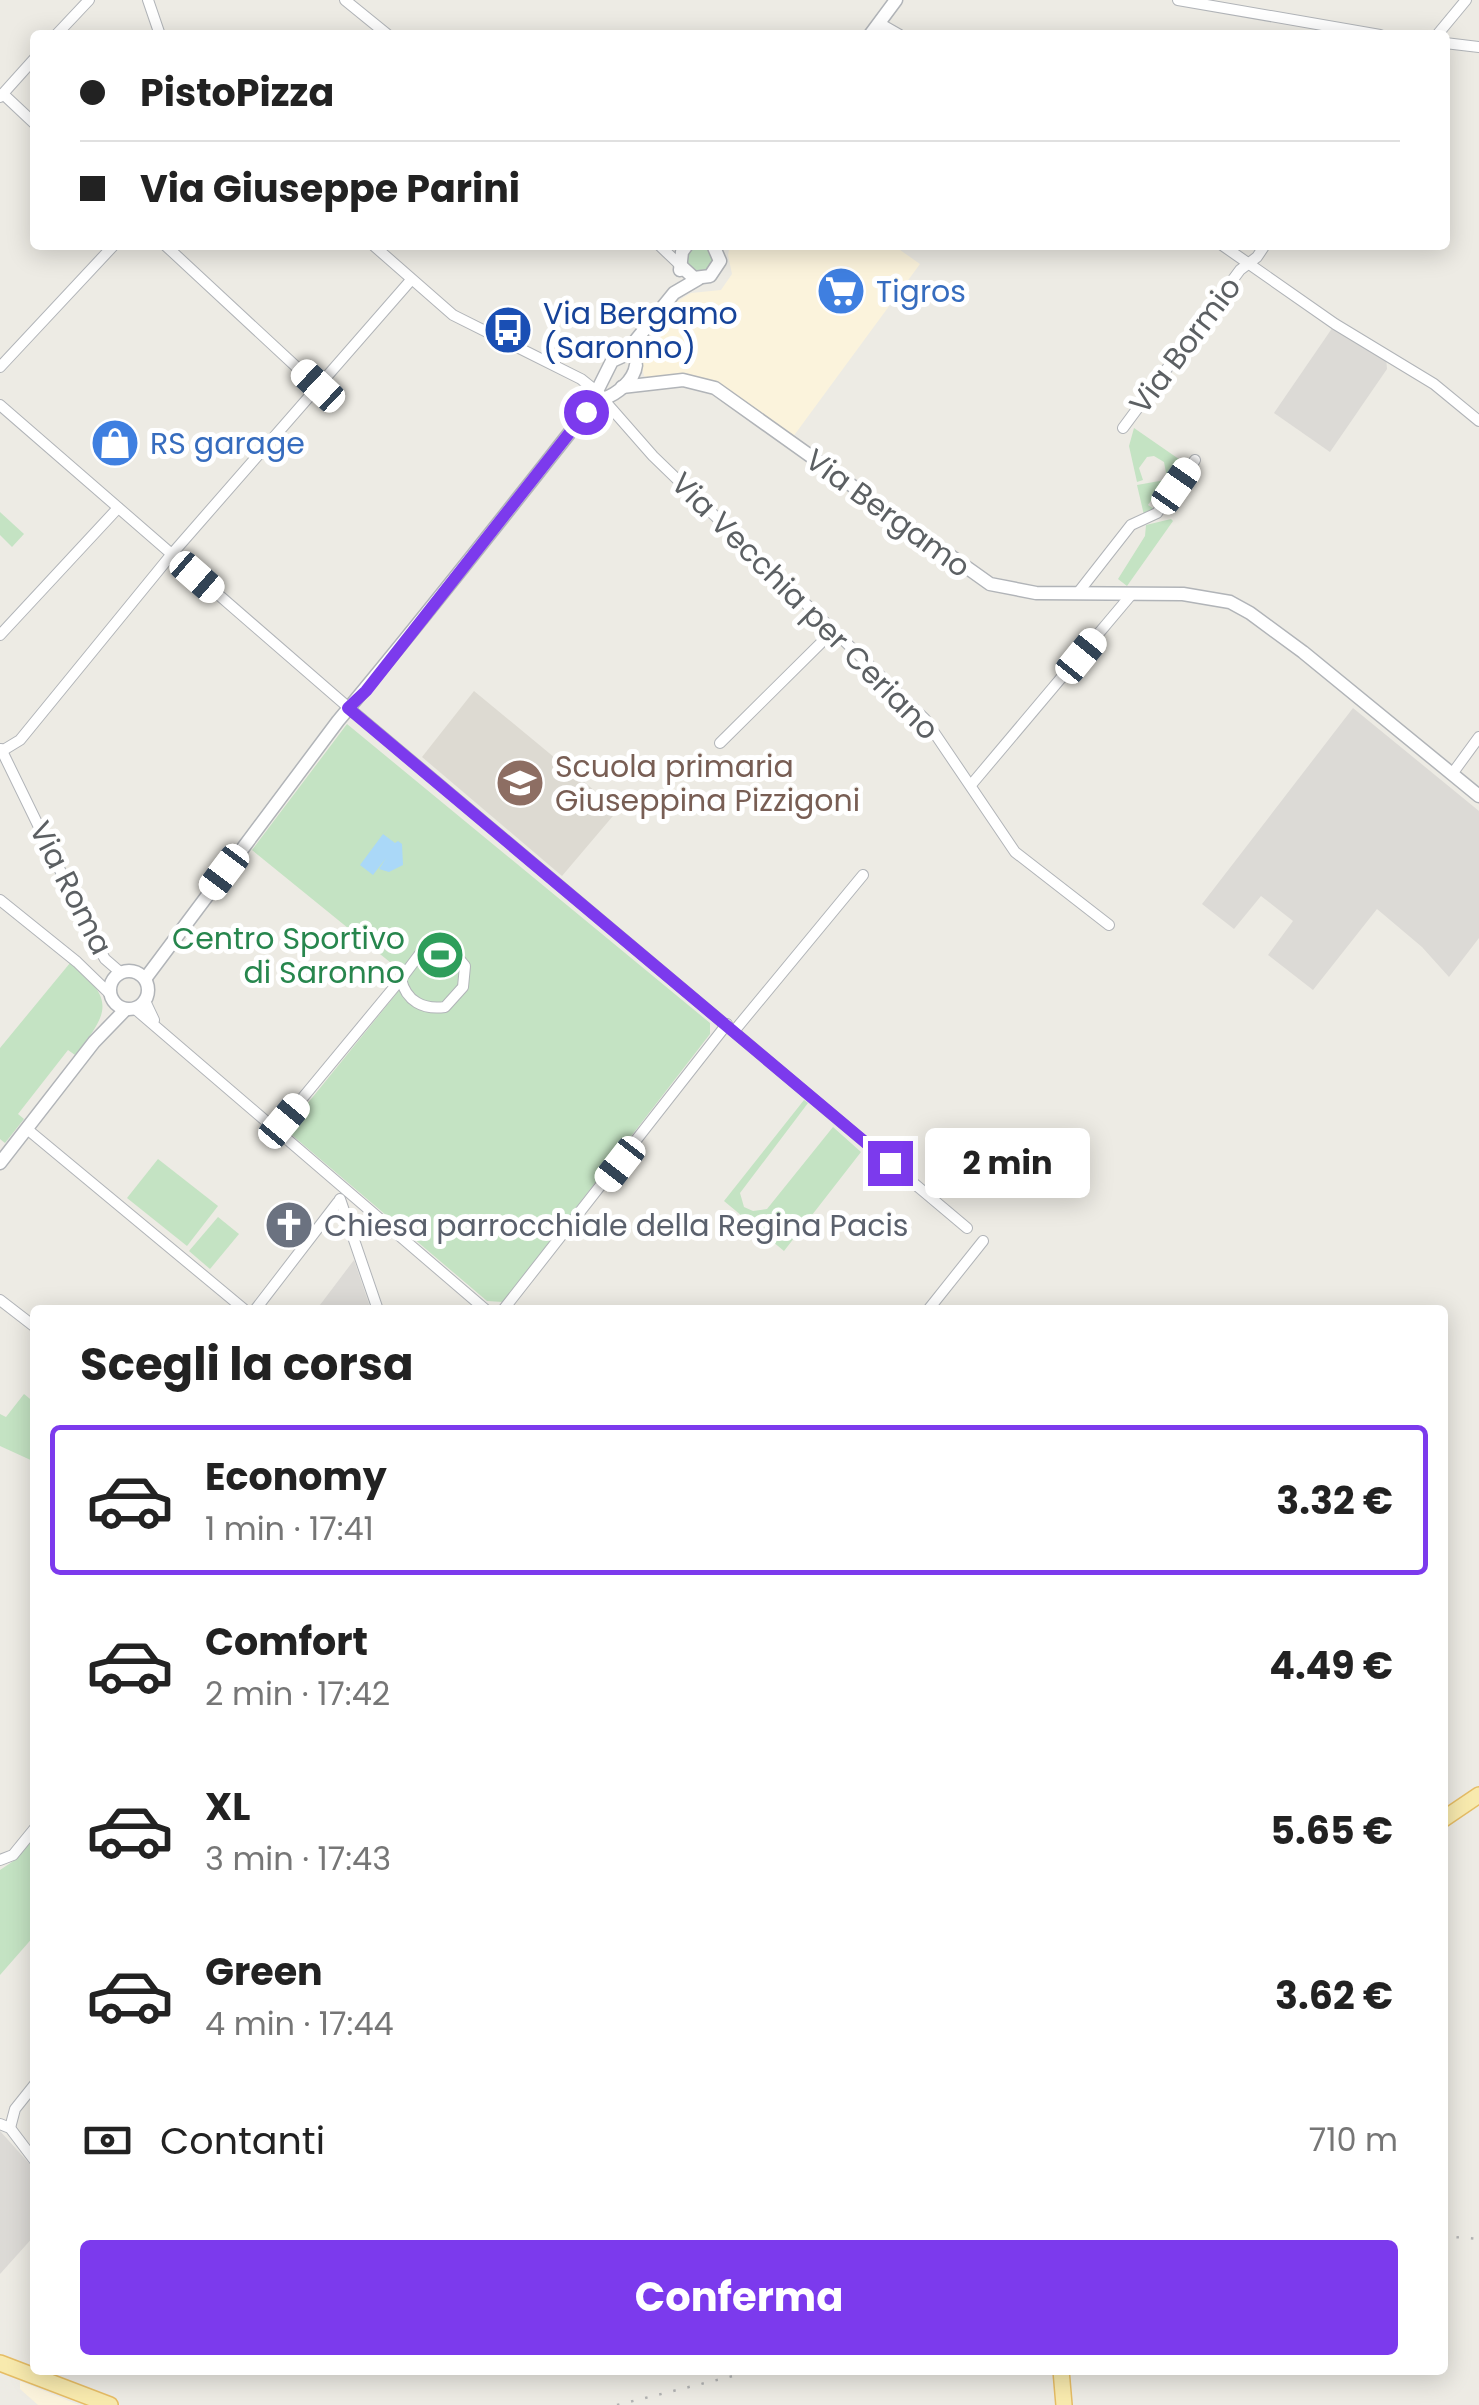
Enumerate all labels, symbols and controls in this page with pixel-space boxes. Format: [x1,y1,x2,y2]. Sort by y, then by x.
text: PistoPizza [140,66,334,119]
text: Via Giuseppe Parini [140,162,520,215]
supermarket icon: Tigros [815,265,867,317]
street label: Via Bormio [1119,267,1251,423]
place label: Tigros [876,270,966,313]
place label: Via Bergamo (Saronno) [543,292,738,369]
bus stop icon: Via Bergamo (Saronno) [482,304,534,356]
car [286,355,350,417]
route start [564,390,609,435]
shop icon: RS garage [89,417,141,469]
place label: RS garage [150,422,305,465]
street label: Via Bergamo [797,438,979,588]
car [1147,453,1205,519]
street label: Via Vecchia per Ceriano [661,462,949,750]
car [165,546,229,608]
car [1050,623,1112,689]
place label: Scuola primaria Giuseppina Pizzigoni [555,745,860,822]
school or university icon: Scuola primaria Giuseppina Pizzigoni [494,757,546,809]
street label: Via Roma [19,814,123,962]
car [194,839,254,905]
place label: Centro Sportivo di Saronno [172,917,405,994]
sports icon: Centro Sportivo di Saronno [414,929,466,981]
car [253,1088,315,1154]
callout: 2 min [925,1128,1090,1198]
car [590,1131,650,1197]
text: 2 min [963,1140,1052,1185]
route end [868,1141,913,1186]
church icon: Chiesa parrocchiale della Regina Pacis [263,1199,315,1251]
place label: Chiesa parrocchiale della Regina Pacis [324,1204,909,1247]
text: Scegli la corsa [80,1333,413,1396]
text: Economy [205,1450,387,1503]
icon: car [85,1455,175,1545]
text: 3.32 € [1276,1474,1393,1527]
text: 1 min · 17:41 [205,1506,374,1551]
text: Comfort [205,1615,368,1668]
icon: car [85,1620,175,1710]
text: 4.49 € [1269,1639,1393,1692]
text: 2 min · 17:42 [205,1671,390,1716]
text: XL [205,1780,250,1833]
icon: car [85,1785,175,1875]
text: 5.65 € [1270,1804,1393,1857]
text: 3 min · 17:43 [205,1836,391,1881]
text: Green [205,1945,323,1998]
icon: car [85,1950,175,2040]
text: 3.62 € [1275,1969,1393,2022]
text: 4 min · 17:44 [205,2001,394,2046]
icon: cash [80,2113,135,2168]
text: Contanti [160,2114,325,2167]
text: 710 m [1309,2117,1398,2162]
button: Conferma [80,2240,1398,2355]

